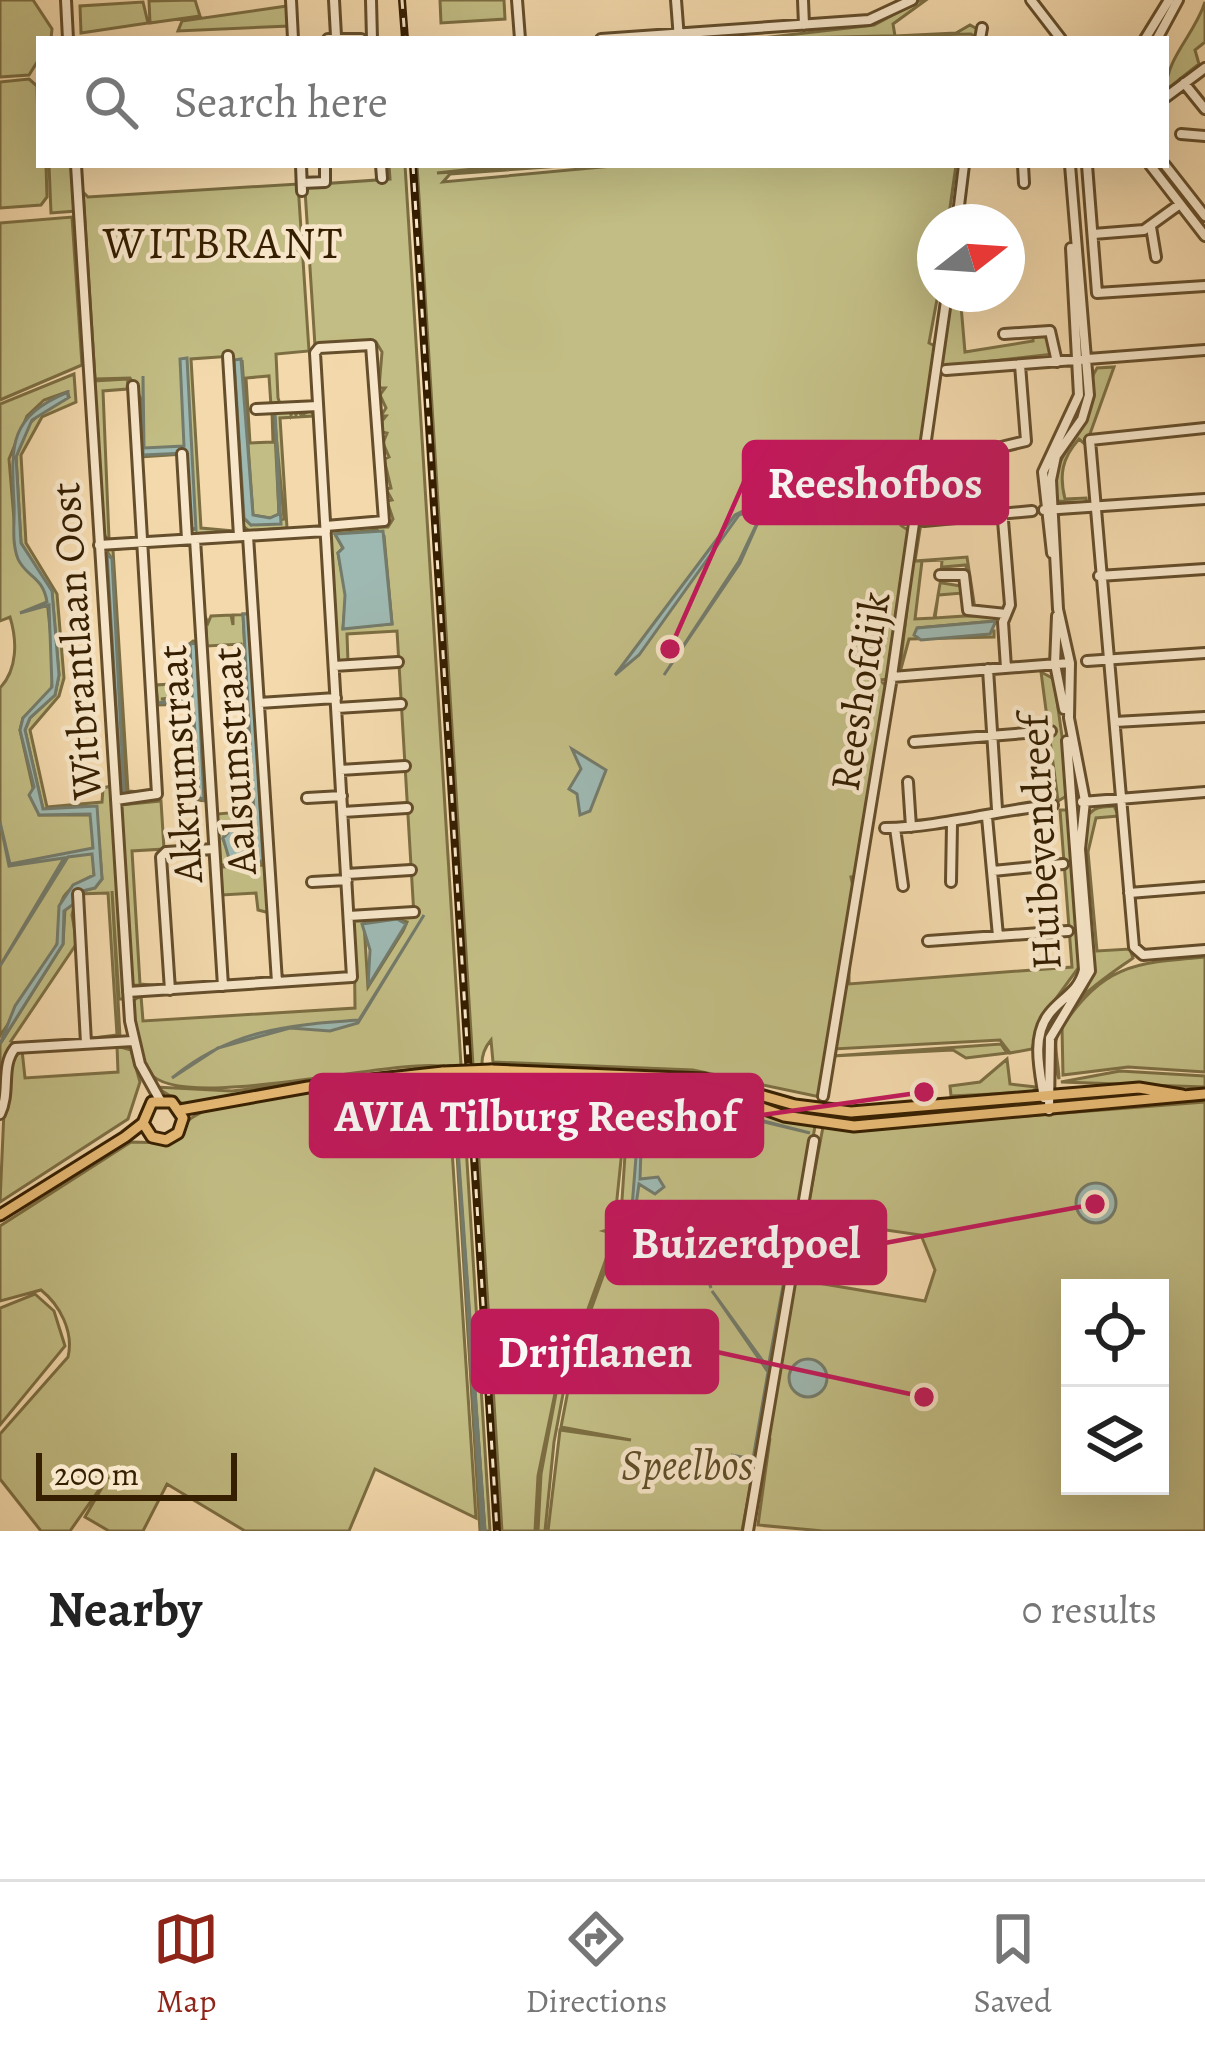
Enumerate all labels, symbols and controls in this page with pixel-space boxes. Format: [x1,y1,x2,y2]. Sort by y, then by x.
search box [36,36,1169,168]
icon: search [78,69,144,135]
text: Search here [174,71,388,133]
north arrow [917,204,1025,312]
district label: WITBRANT [102,212,345,274]
callout: Reeshofbos [744,442,1007,523]
text: Reeshofbos [767,452,983,514]
street label: Witbrantlaan Oost [36,480,115,803]
street label: Reeshofdijk [816,587,903,795]
street label: Akkrumstraat [143,643,216,886]
street label: Aalsumstraat [197,645,270,878]
street label: Huibevendreef [1004,707,1075,971]
callout: AVIA Tilburg Reeshof [311,1075,762,1156]
text: AVIA Tilburg Reeshof [334,1085,743,1147]
callout: Buizerdpoel [607,1202,885,1283]
text: Buizerdpoel [631,1212,861,1274]
map controls [1061,1279,1169,1495]
button: locate [1061,1279,1169,1387]
callout: Drijflanen [473,1311,717,1392]
text: Drijflanen [497,1321,693,1383]
button: layers [1061,1387,1169,1495]
park label: Speelbos [621,1436,753,1493]
scale bar [36,1447,237,1500]
text: 200 m [54,1451,139,1496]
text: Nearby [48,1574,202,1644]
text: 0 results [1022,1583,1157,1636]
tab: Map [153,1906,219,2023]
tab: Directions [526,1906,667,2023]
tab: Saved [974,1906,1052,2023]

